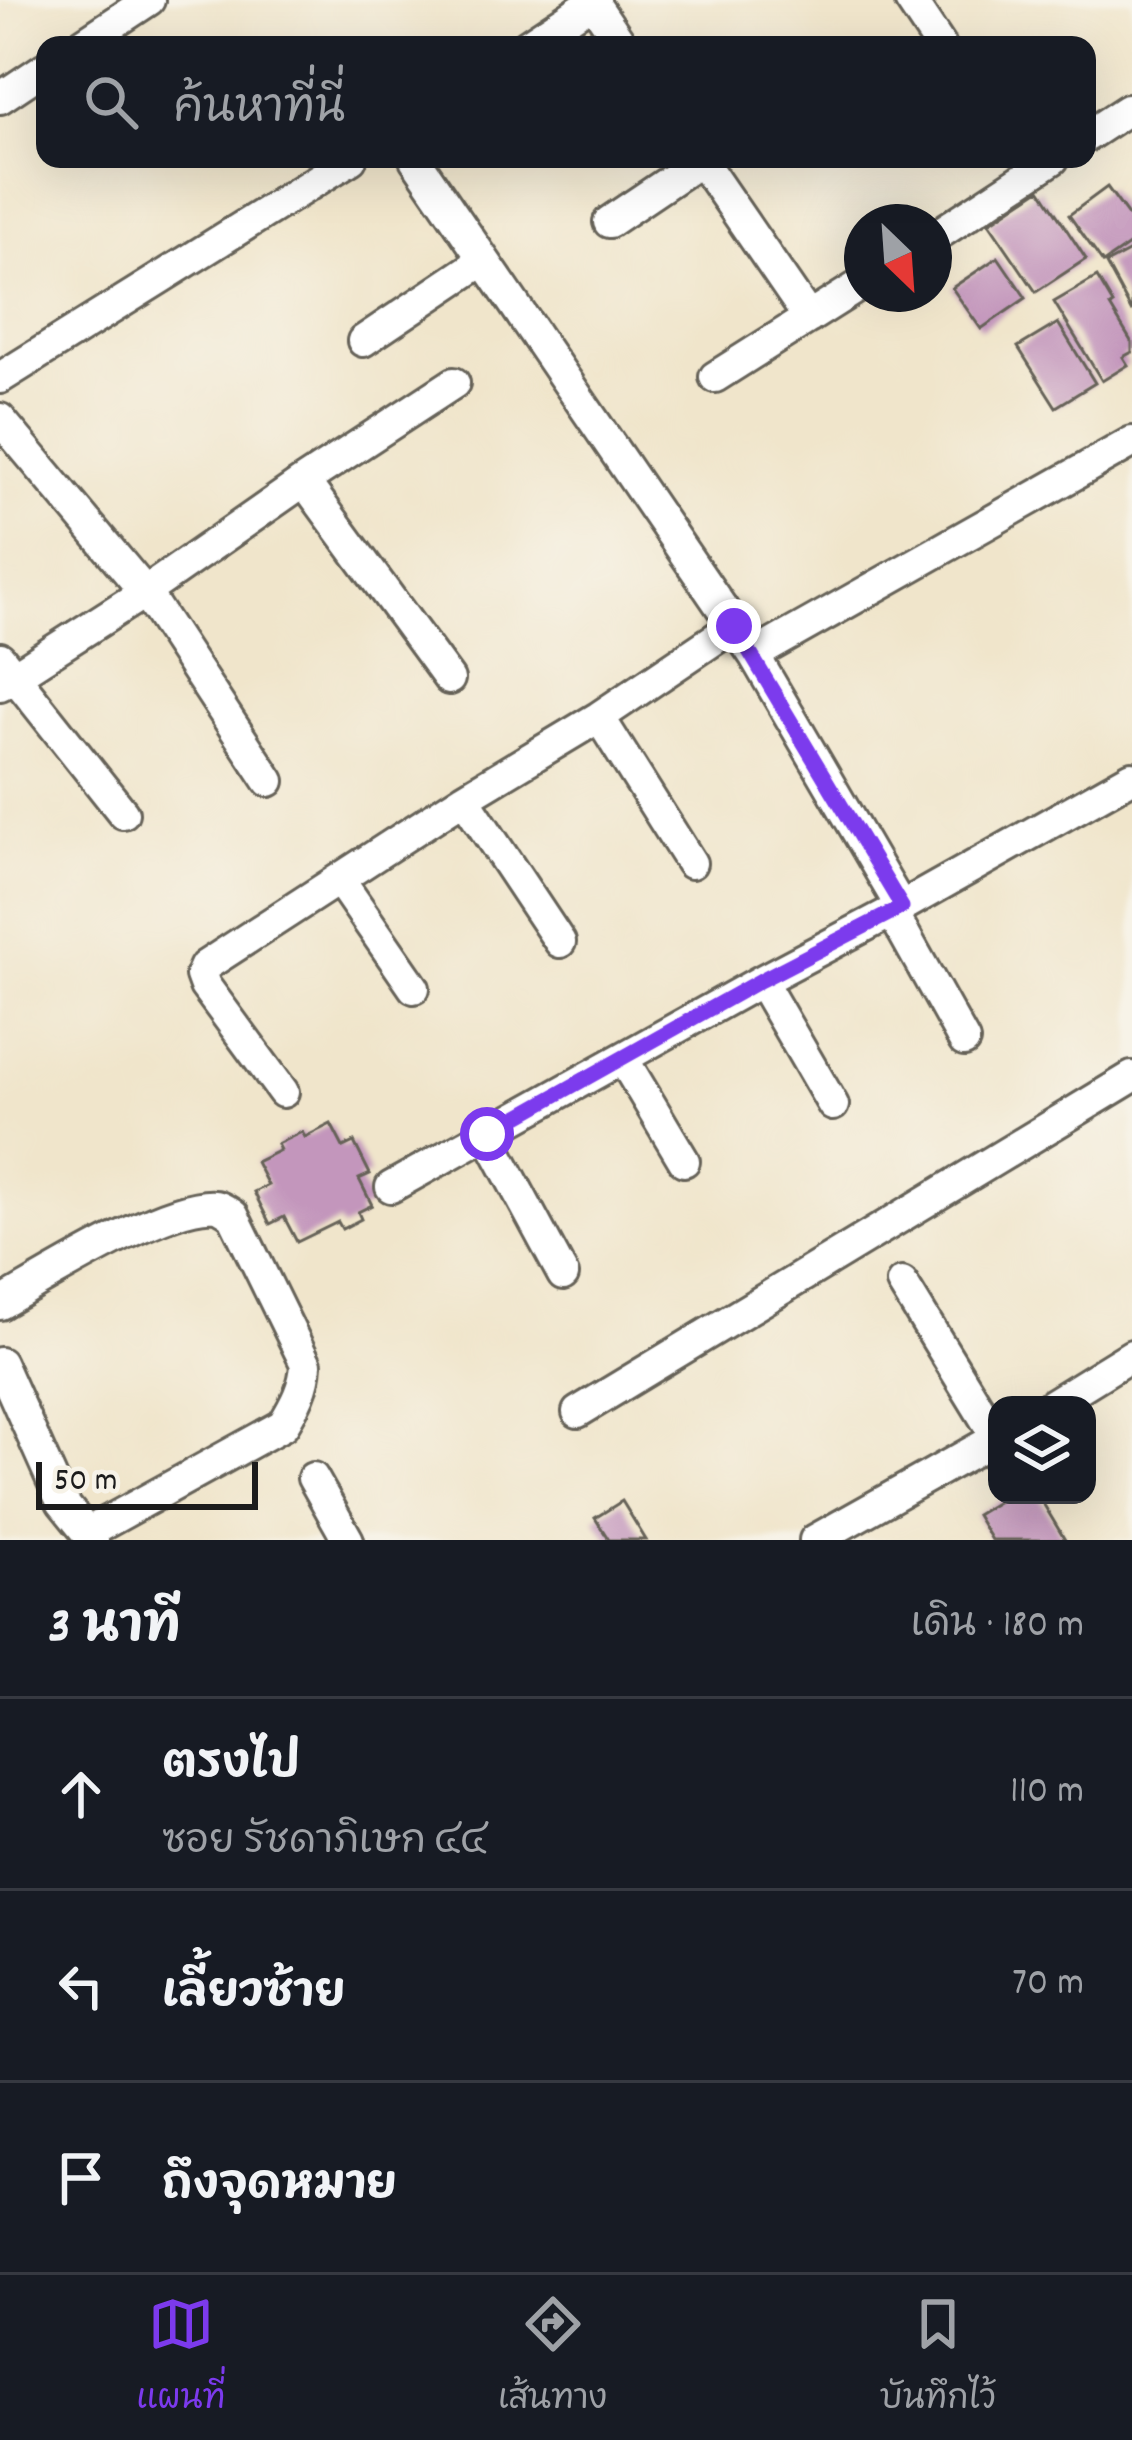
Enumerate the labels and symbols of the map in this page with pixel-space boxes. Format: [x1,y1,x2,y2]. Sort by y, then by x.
north arrow [844,204,952,312]
route end [707,599,761,653]
route start [460,1107,514,1161]
scale bar [36,1456,258,1509]

